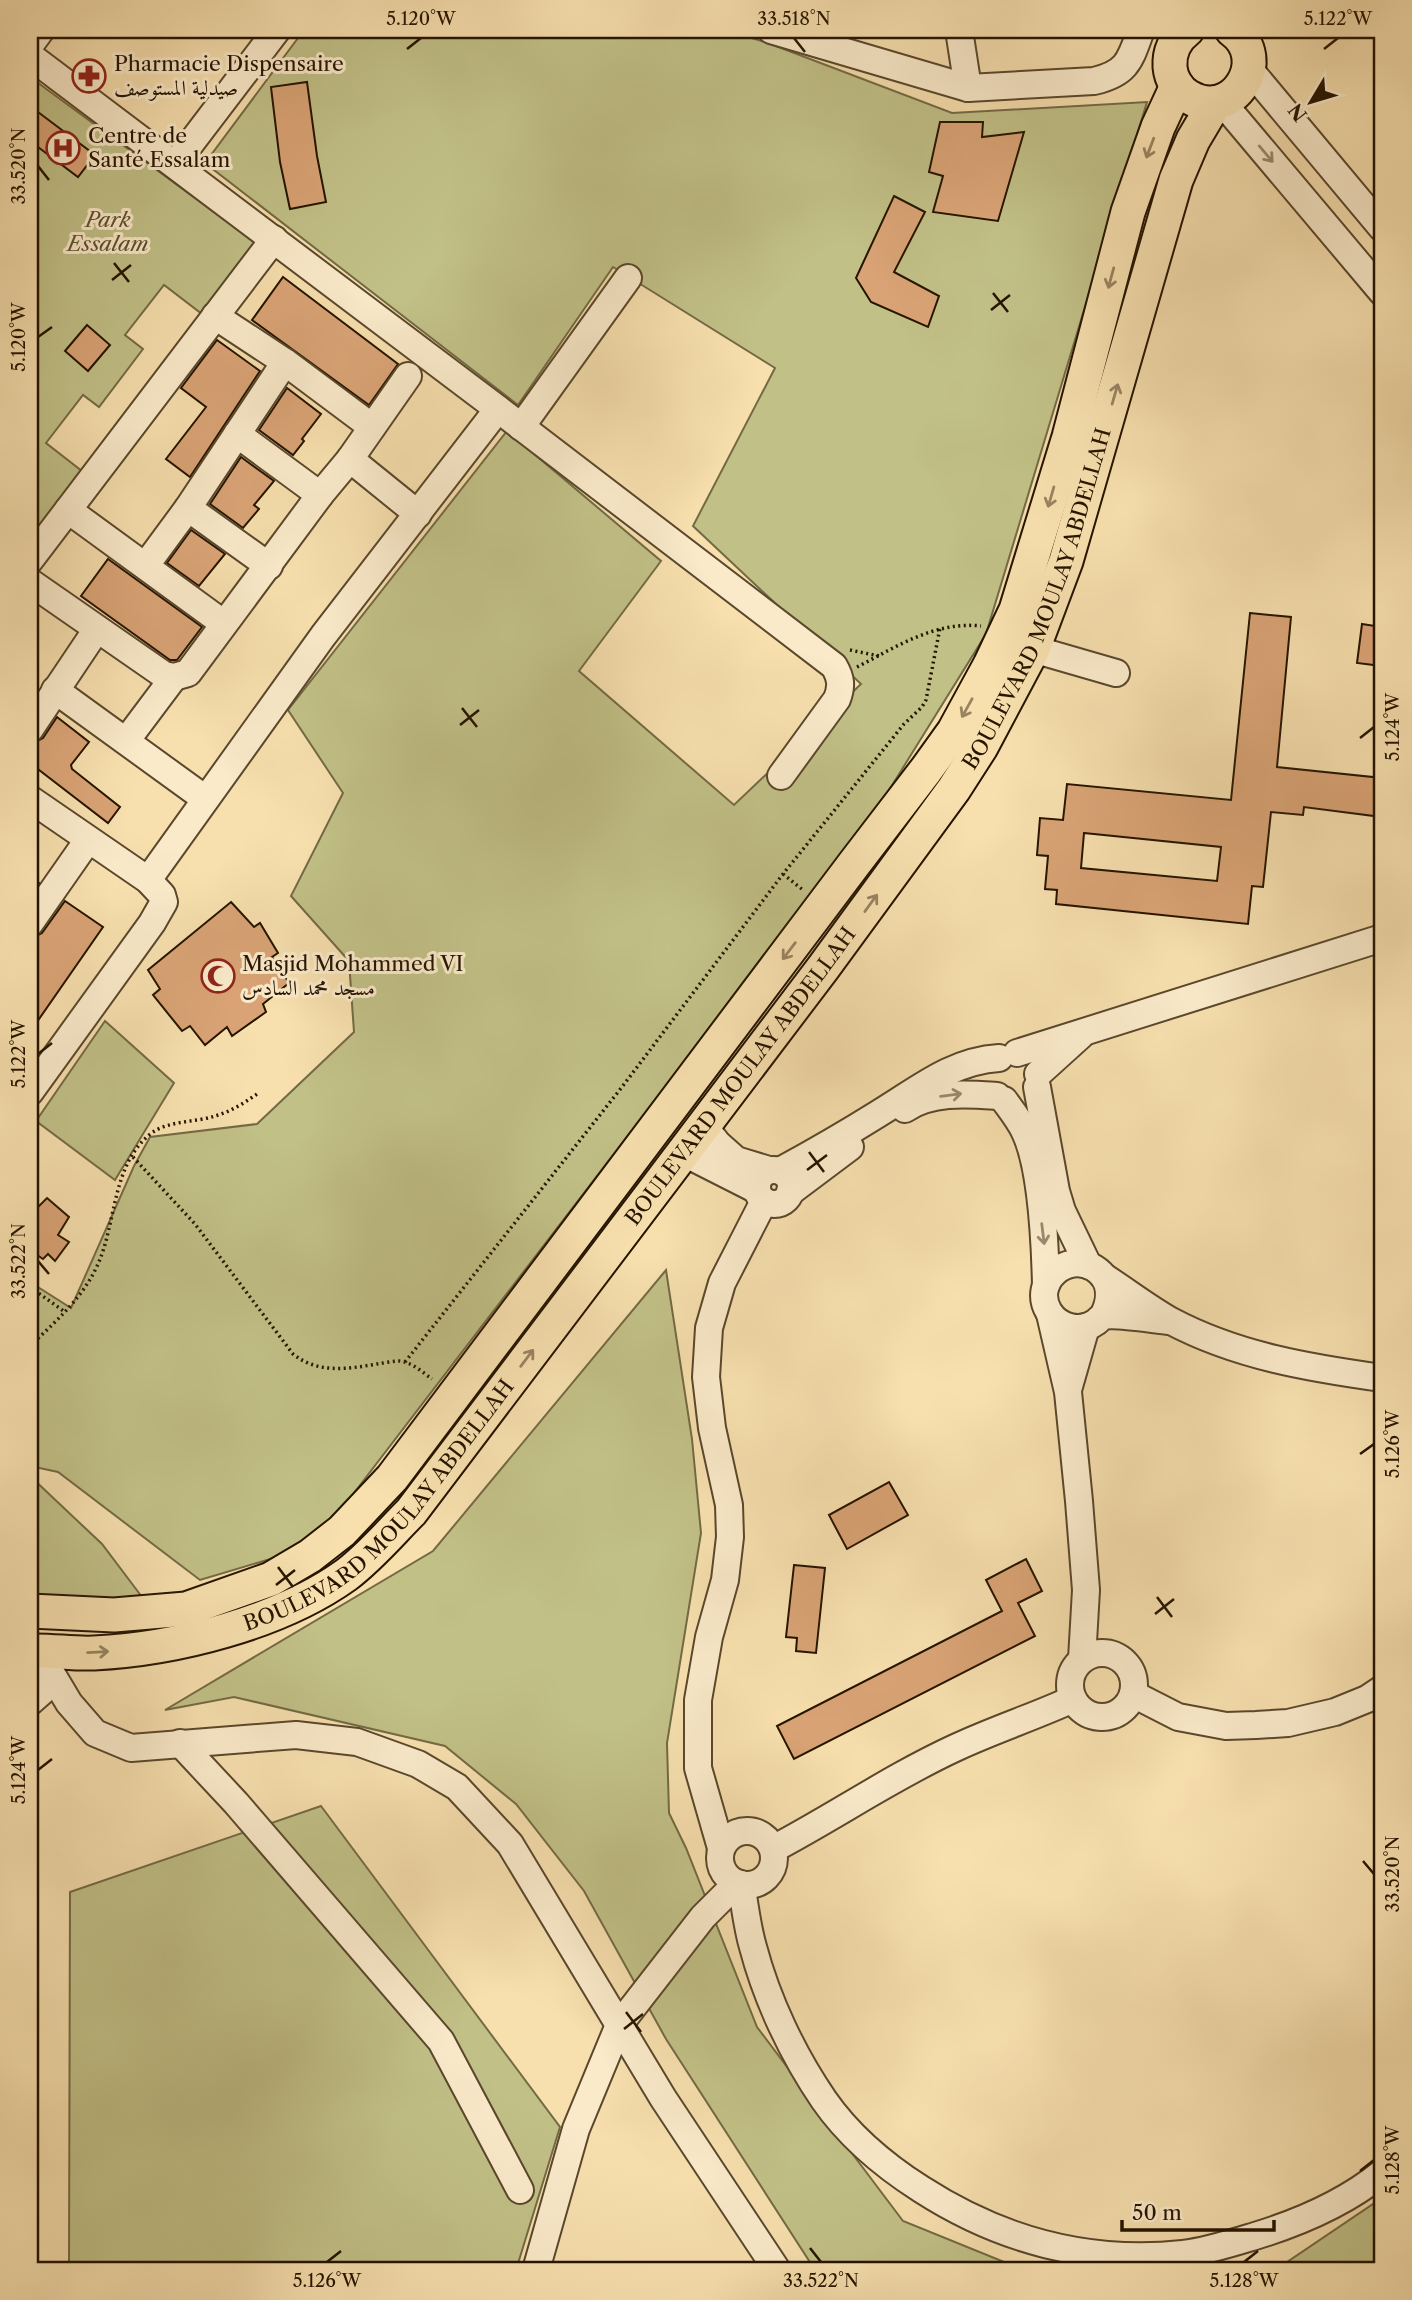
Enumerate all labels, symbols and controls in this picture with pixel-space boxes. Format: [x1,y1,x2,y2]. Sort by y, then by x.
text: 5.120°W [386,8,457,30]
text: 33.518°N [757,8,831,30]
text: 5.122°W [1304,8,1374,30]
place label: Pharmacie Dispensaire صيدلية المستوصف [114,51,344,101]
pharmacy icon: Pharmacie Dispensaire صيدلية المستوصف [70,57,108,95]
north arrow [1276,66,1346,136]
text: N [1284,99,1312,126]
place label: Centre de Santé Essalam [88,123,231,172]
text: 33.520°N [8,127,30,204]
hospital icon: Centre de Santé Essalam [44,129,82,167]
one-way arrow [1143,137,1156,159]
one-way arrow [1257,145,1273,163]
park label: Park Essalam [65,207,149,256]
one-way arrow [1104,266,1117,289]
text: 5.120°W [8,301,30,372]
one-way arrow [1109,383,1122,405]
street label: BOULEVARD MOULAY ABDELLAH [957,425,1116,774]
one-way arrow [1044,486,1057,508]
text: 5.124°W [1382,692,1404,761]
one-way arrow [960,697,973,718]
one-way arrow [864,894,878,913]
street label: BOULEVARD MOULAY ABDELLAH [620,922,861,1230]
one-way arrow [782,941,797,959]
place label: Masjid Mohammed VI مسجد محمد السادس [242,951,463,1000]
mosque icon: Masjid Mohammed VI مسجد محمد السادس [199,957,237,995]
text: 5.122°W [8,1018,30,1088]
one-way arrow [939,1089,962,1102]
one-way arrow [1037,1222,1050,1244]
text: 33.522°N [8,1223,30,1299]
one-way arrow [520,1349,534,1368]
street label: BOULEVARD MOULAY ABDELLAH [240,1374,519,1636]
text: 5.126°W [1382,1409,1404,1478]
one-way arrow [86,1645,109,1658]
text: 5.124°W [8,1735,30,1804]
text: 33.520°N [1382,1835,1404,1912]
text: 5.128°W [1382,2124,1404,2194]
scale bar [1122,2188,1274,2232]
text: 50 m [1132,2200,1182,2225]
text: 5.126°W [293,2270,362,2292]
text: 33.522°N [783,2270,859,2292]
text: 5.128°W [1210,2270,1280,2292]

